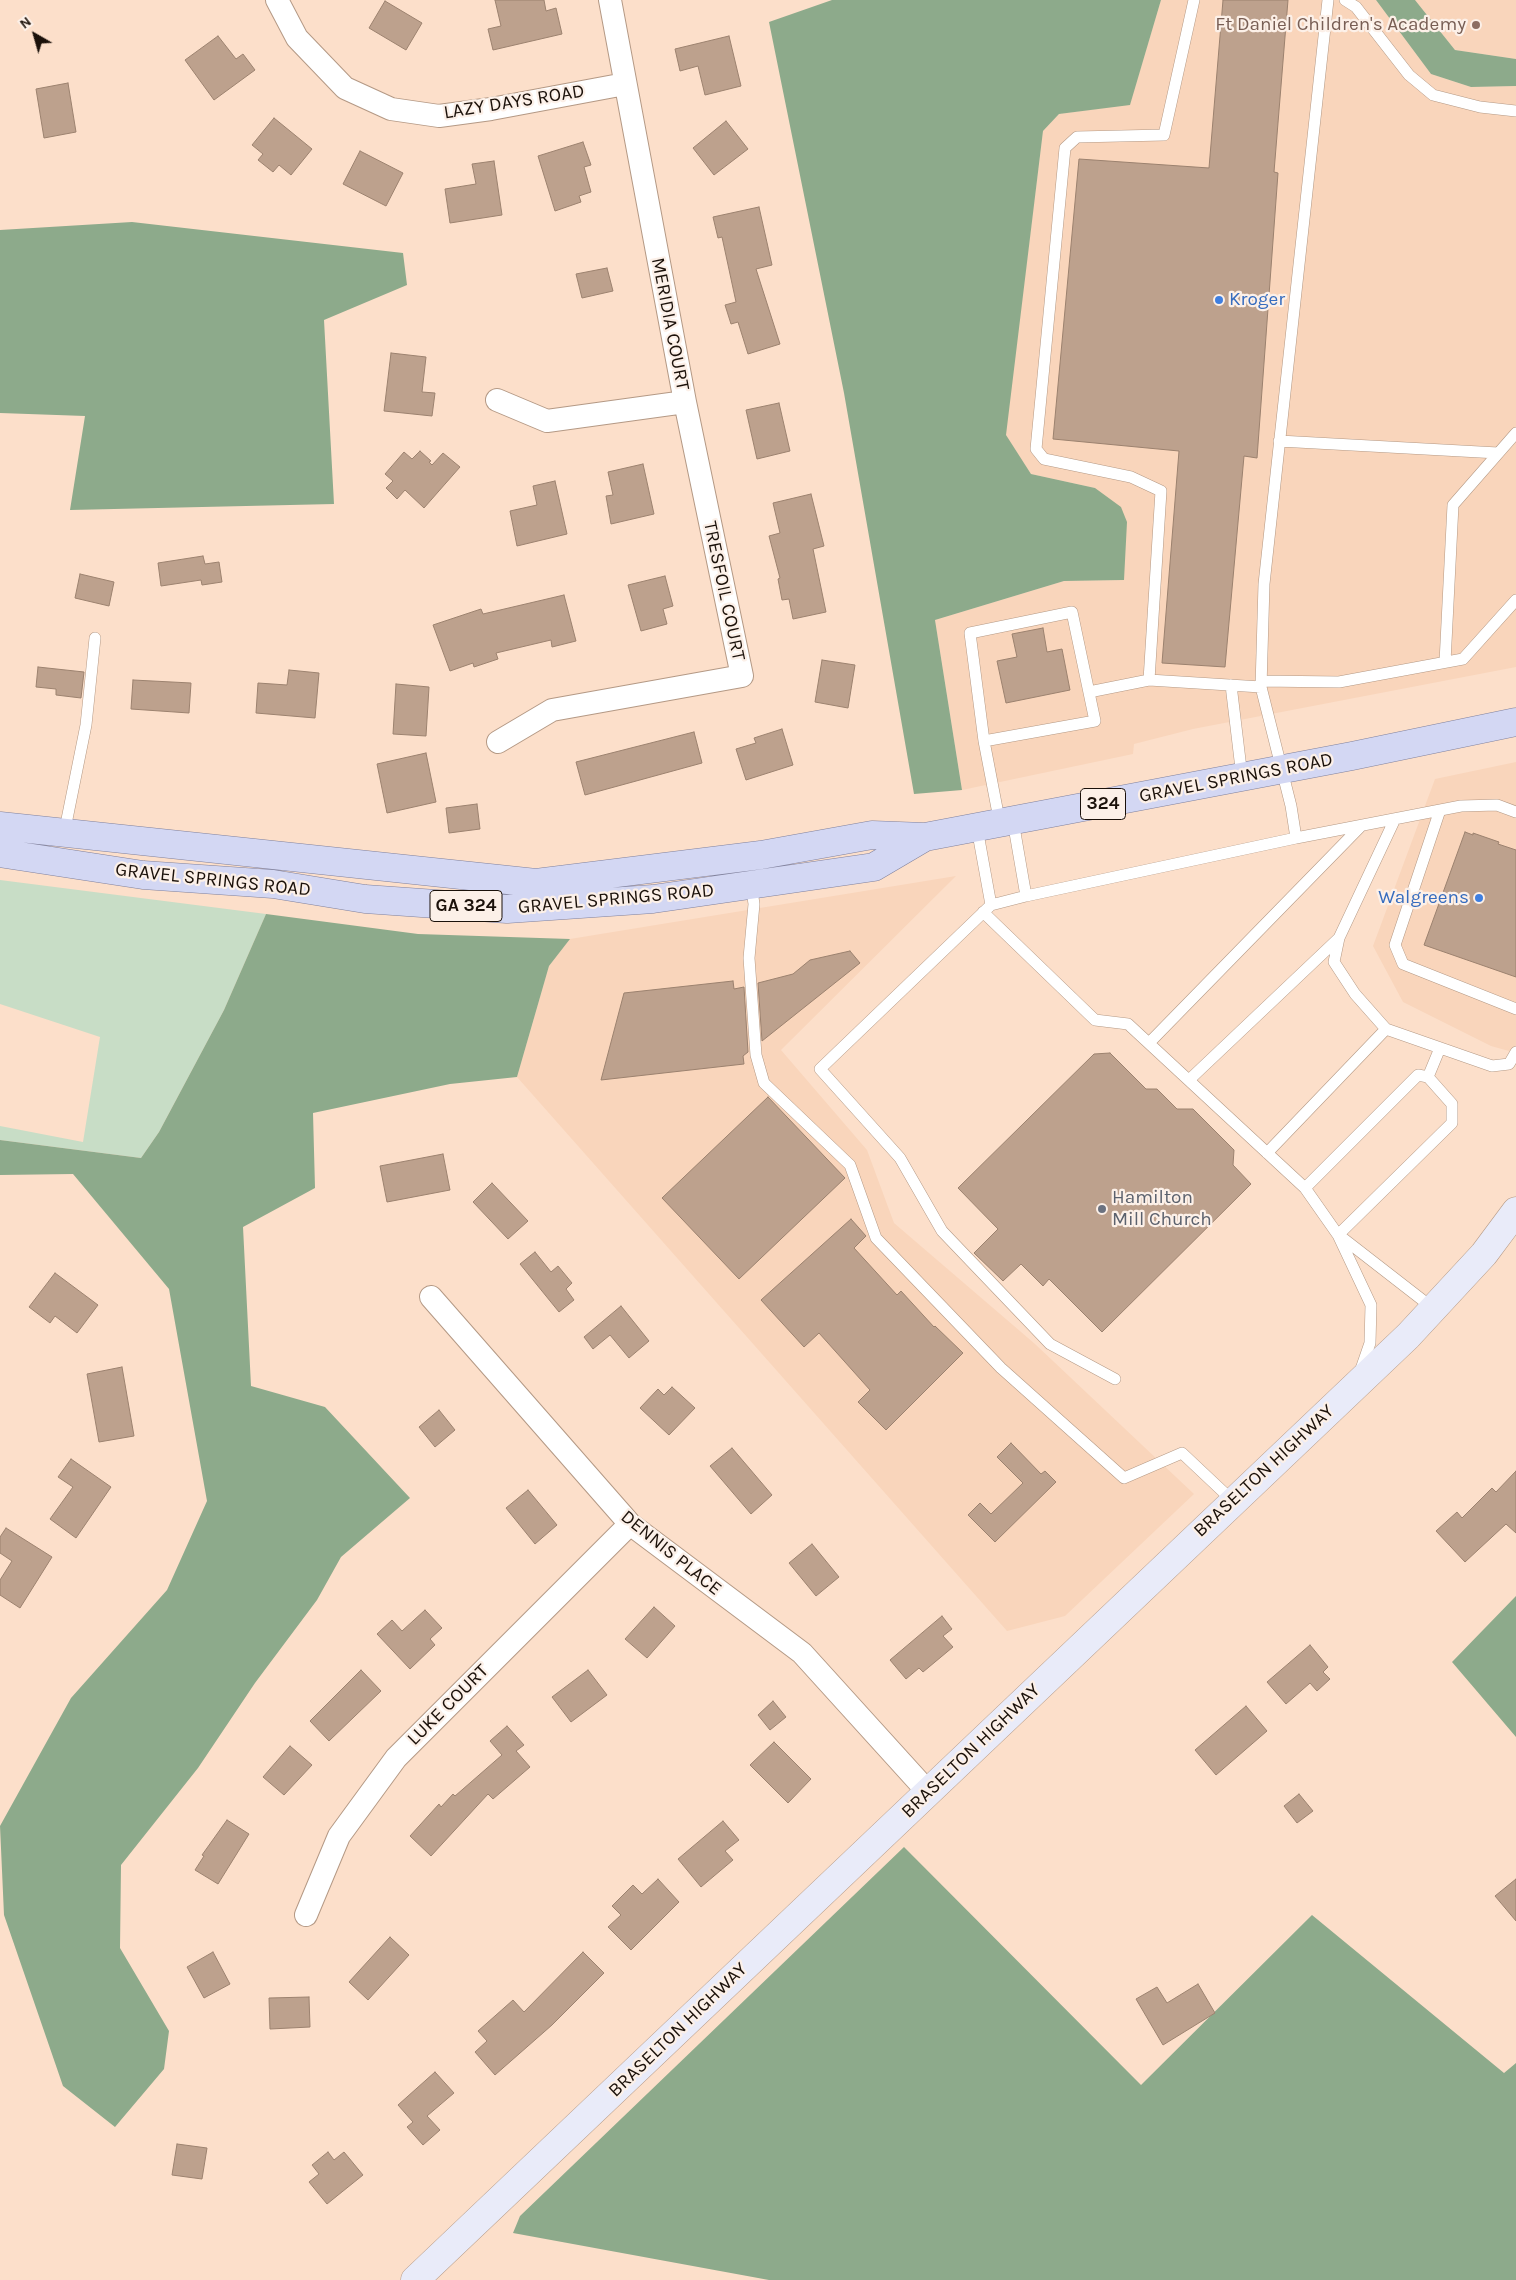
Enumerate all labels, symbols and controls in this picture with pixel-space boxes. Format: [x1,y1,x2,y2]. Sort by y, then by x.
north arrow [10,10,60,60]
text: N [16,13,35,33]
place label: Ft Daniel Children's Academy [1215,14,1466,36]
marker: Ft Daniel Children's Academy [1470,19,1482,31]
street label: LAZY DAYS ROAD [442,80,586,124]
street label: MERIDIA COURT [646,256,694,392]
place label: Kroger [1229,289,1285,311]
marker: Kroger [1213,294,1225,306]
street label: TRESFOIL COURT [698,519,750,663]
street label: GRAVEL SPRINGS ROAD [1137,748,1335,808]
road number: 324 [1080,789,1126,820]
street label: GRAVEL SPRINGS ROAD [114,858,312,902]
street label: GRAVEL SPRINGS ROAD [517,879,715,919]
place label: Walgreens [1378,887,1469,909]
road number: GA 324 [430,890,502,921]
marker: Walgreens [1473,892,1485,904]
place label: Hamilton Mill Church [1112,1187,1212,1231]
marker: Hamilton Mill Church [1096,1203,1108,1215]
street label: BRASELTON HIGHWAY [1189,1400,1339,1542]
street label: DENNIS PLACE [616,1505,726,1601]
street label: LUKE COURT [403,1660,493,1750]
street label: BRASELTON HIGHWAY [897,1679,1045,1823]
street label: BRASELTON HIGHWAY [604,1958,752,2102]

